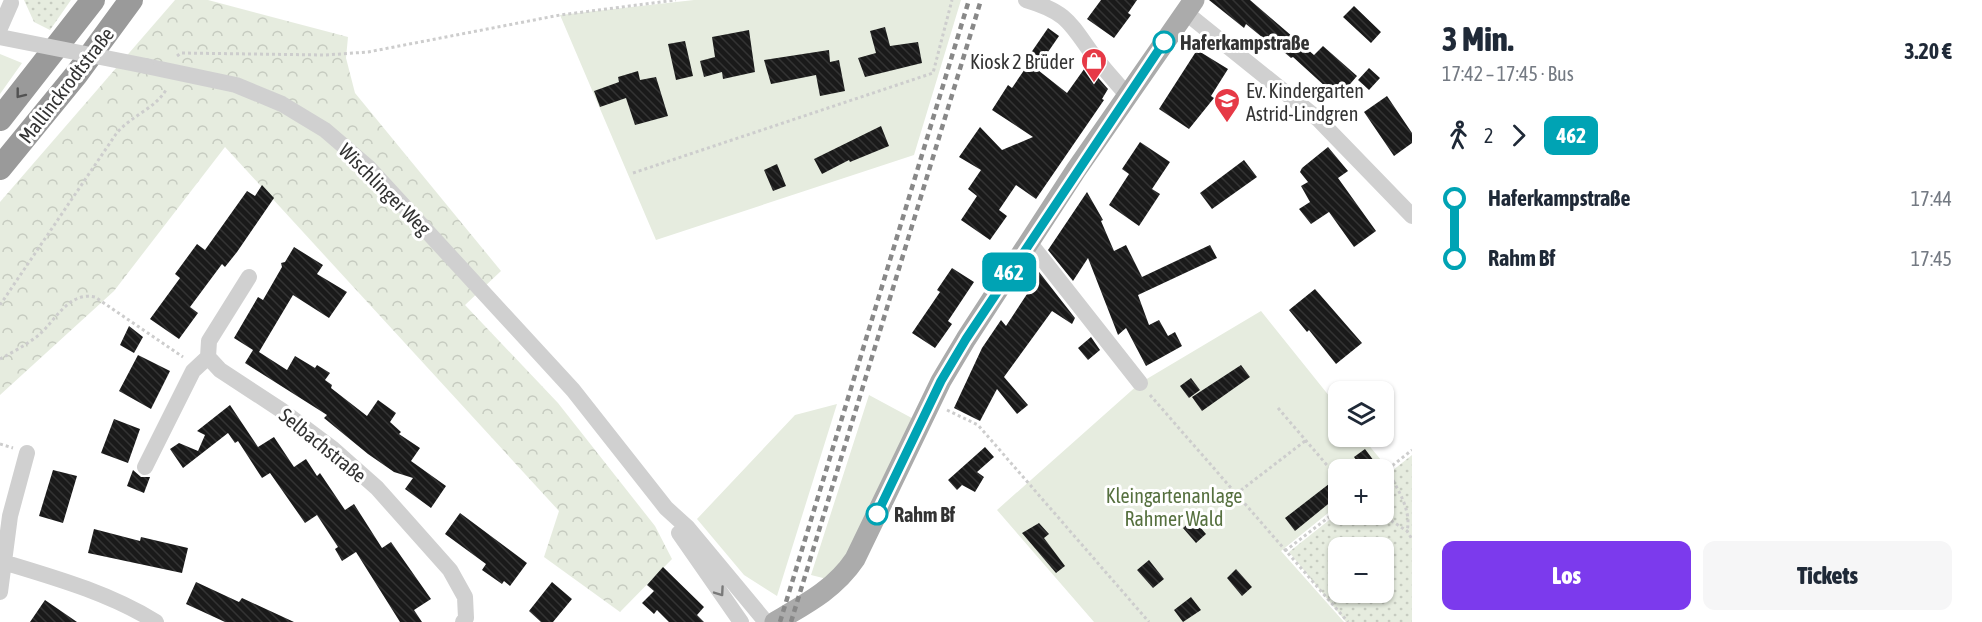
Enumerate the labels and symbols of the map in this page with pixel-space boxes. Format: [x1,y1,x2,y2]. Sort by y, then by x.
street label: Mallinckrodtstraße [14,23,118,147]
marker: Haferkampstraße [1153,31,1175,53]
place label: Haferkampstraße [1180,31,1310,54]
shop icon: Kiosk 2 Brüder [1079,46,1109,84]
place label: Kiosk 2 Brüder [970,50,1075,73]
place label: Ev. Kindergarten Astrid-Lindgren [1246,79,1364,125]
school or university icon: Ev. Kindergarten Astrid-Lindgren [1212,86,1242,124]
one-way arrow [17,87,28,98]
street label: Wischlinger Weg [334,138,436,240]
line badge: 462 [974,252,1044,292]
street label: Selbachstraße [275,403,371,487]
park label: Kleingartenanlage Rahmer Wald [1106,484,1242,530]
marker: Rahm Bf [866,503,888,525]
place label: Rahm Bf [894,503,956,526]
one-way arrow [713,586,724,597]

